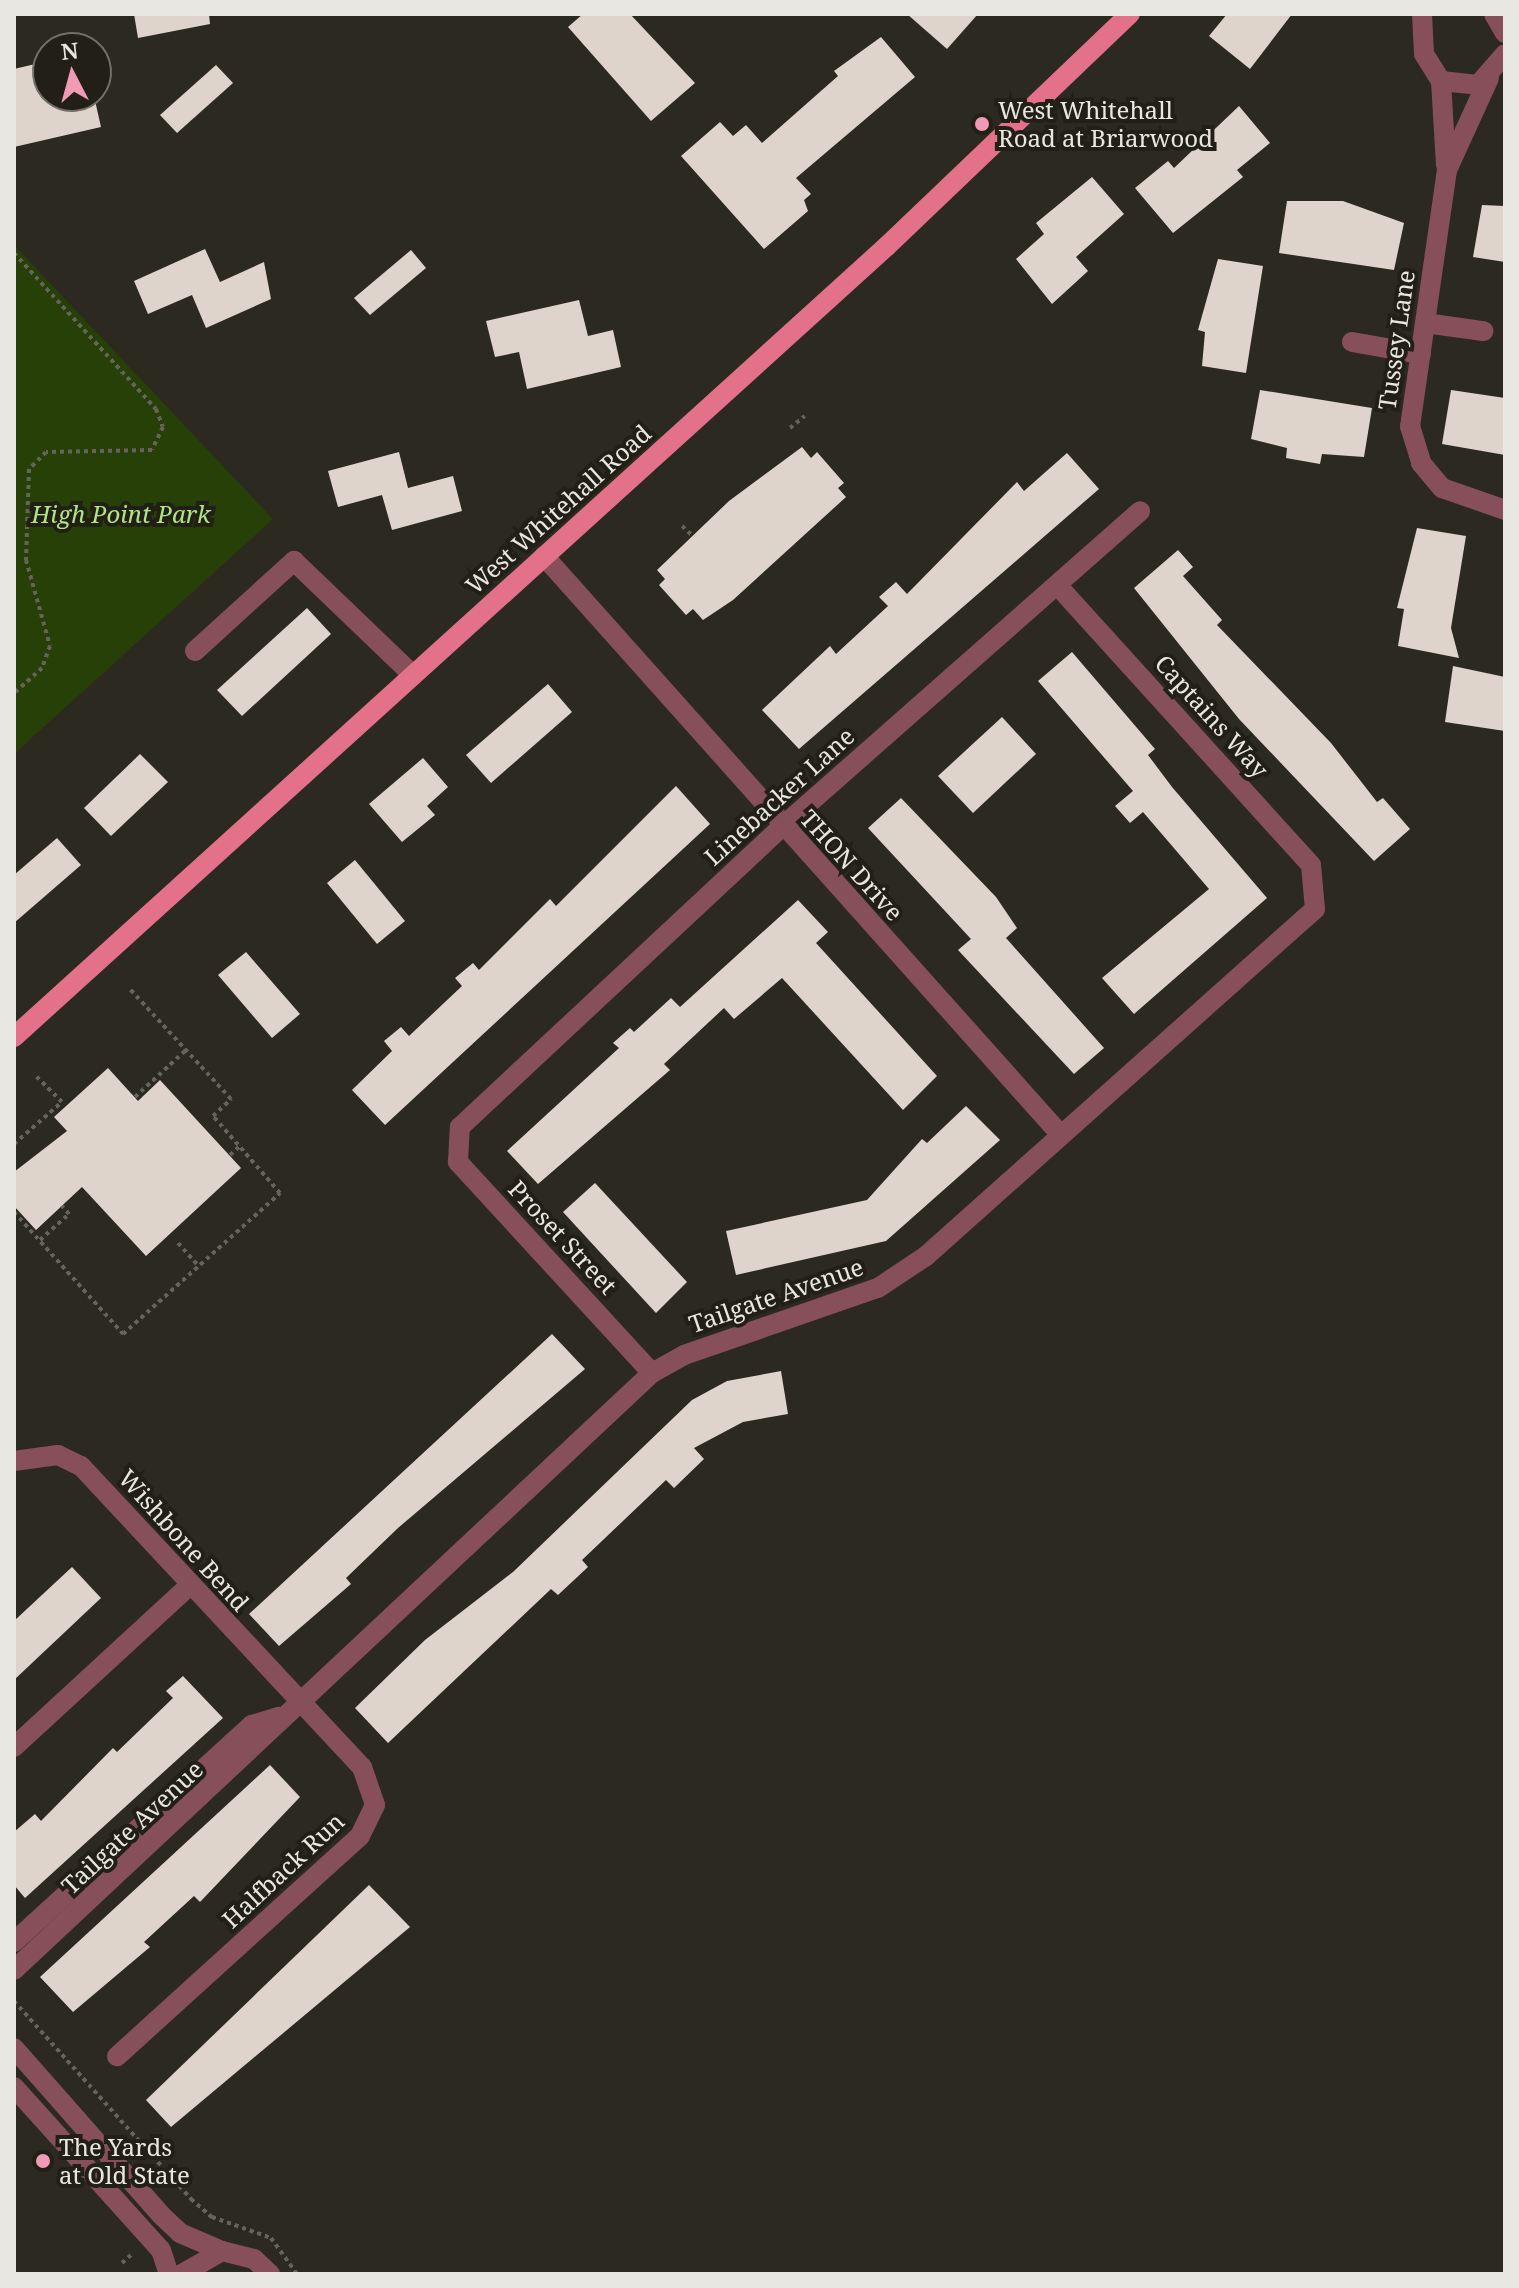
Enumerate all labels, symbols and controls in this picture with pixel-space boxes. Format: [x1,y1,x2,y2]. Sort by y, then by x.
north arrow [32,32,112,112]
text: N [60,34,80,66]
place label: West Whitehall Road at Briarwood [998,96,1213,152]
marker: West Whitehall Road at Briarwood [973,115,991,133]
street label: Tussey Lane [1372,268,1420,412]
street label: West Whitehall Road [460,418,656,600]
park label: High Point Park [31,500,211,528]
street label: Captains Way [1149,649,1275,783]
street label: Linebacker Lane [698,721,860,871]
street label: THON Drive [795,804,909,926]
street label: Proset Street [503,1174,623,1300]
street label: Tailgate Avenue [685,1252,867,1338]
street label: Wishbone Bend [113,1463,255,1617]
street label: Tailgate Avenue [55,1754,209,1900]
street label: Halfback Run [216,1806,350,1934]
place label: The Yards at Old State [59,2133,190,2189]
marker: The Yards at Old State [34,2152,52,2170]

